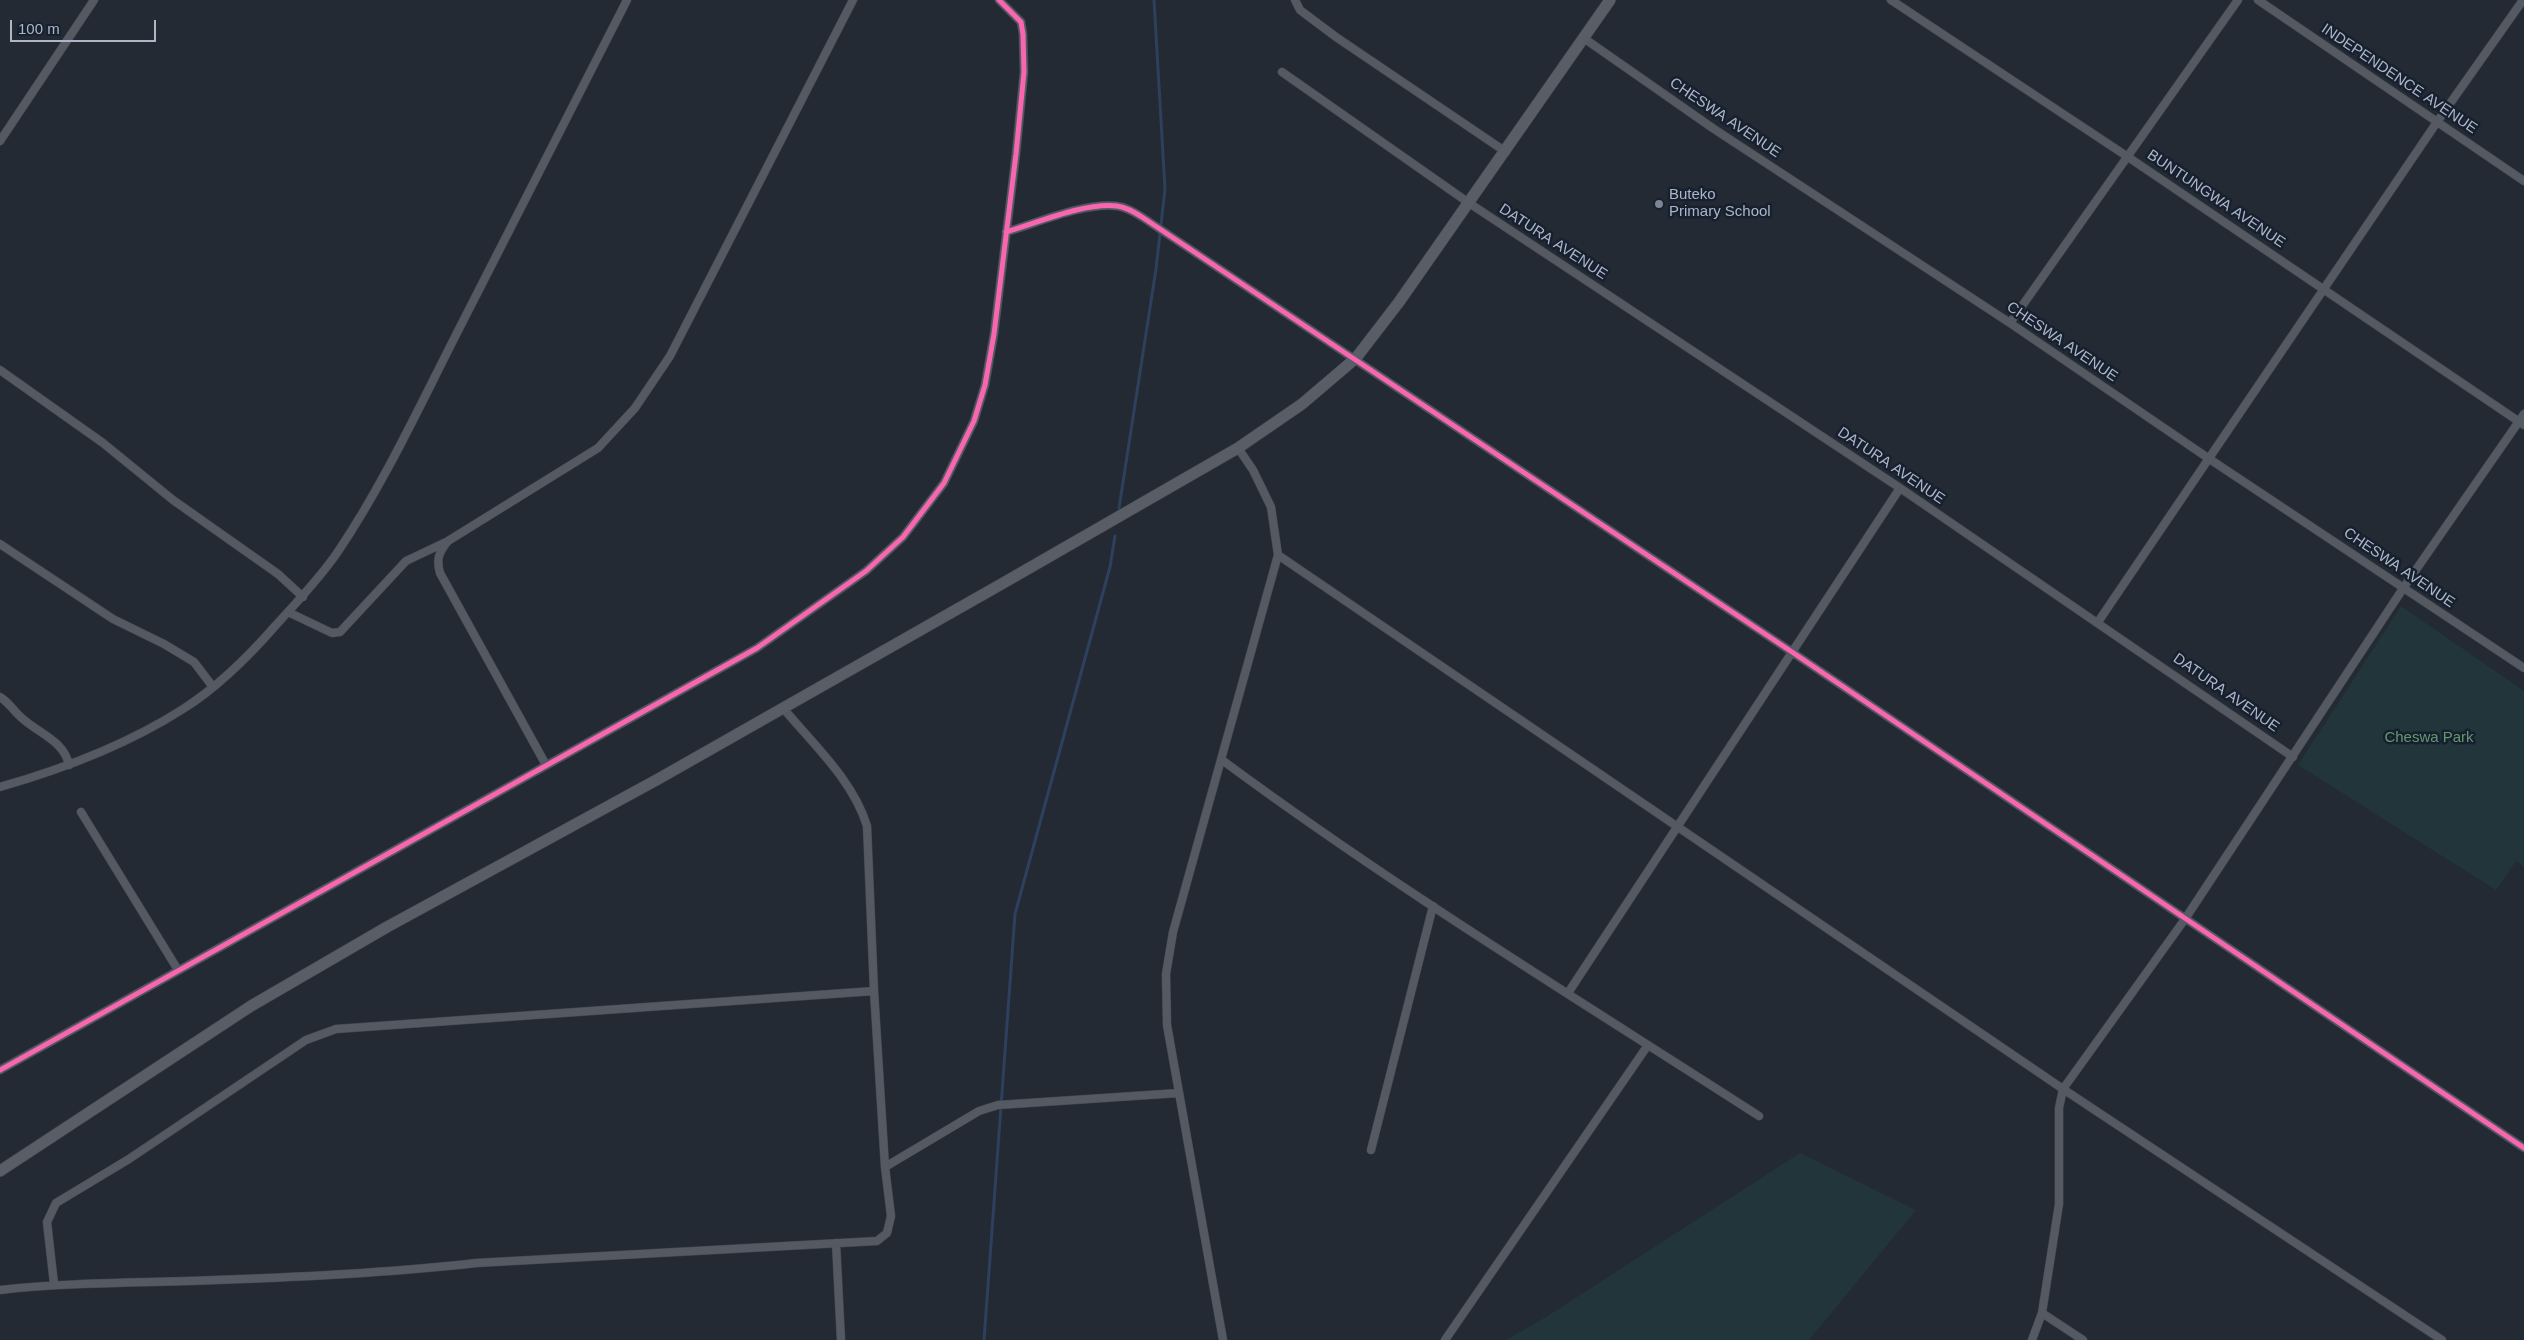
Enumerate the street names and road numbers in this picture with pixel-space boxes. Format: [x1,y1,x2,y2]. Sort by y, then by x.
street label: INDEPENDENCE AVENUE [2318,20,2480,138]
street label: CHESWA AVENUE [1666,74,1784,162]
street label: BUNTUNGWA AVENUE [2144,146,2288,252]
street label: DATURA AVENUE [1496,200,1610,284]
street label: CHESWA AVENUE [2003,298,2121,386]
street label: DATURA AVENUE [1834,424,1948,508]
street label: CHESWA AVENUE [2340,524,2458,612]
street label: DATURA AVENUE [2170,650,2282,736]

